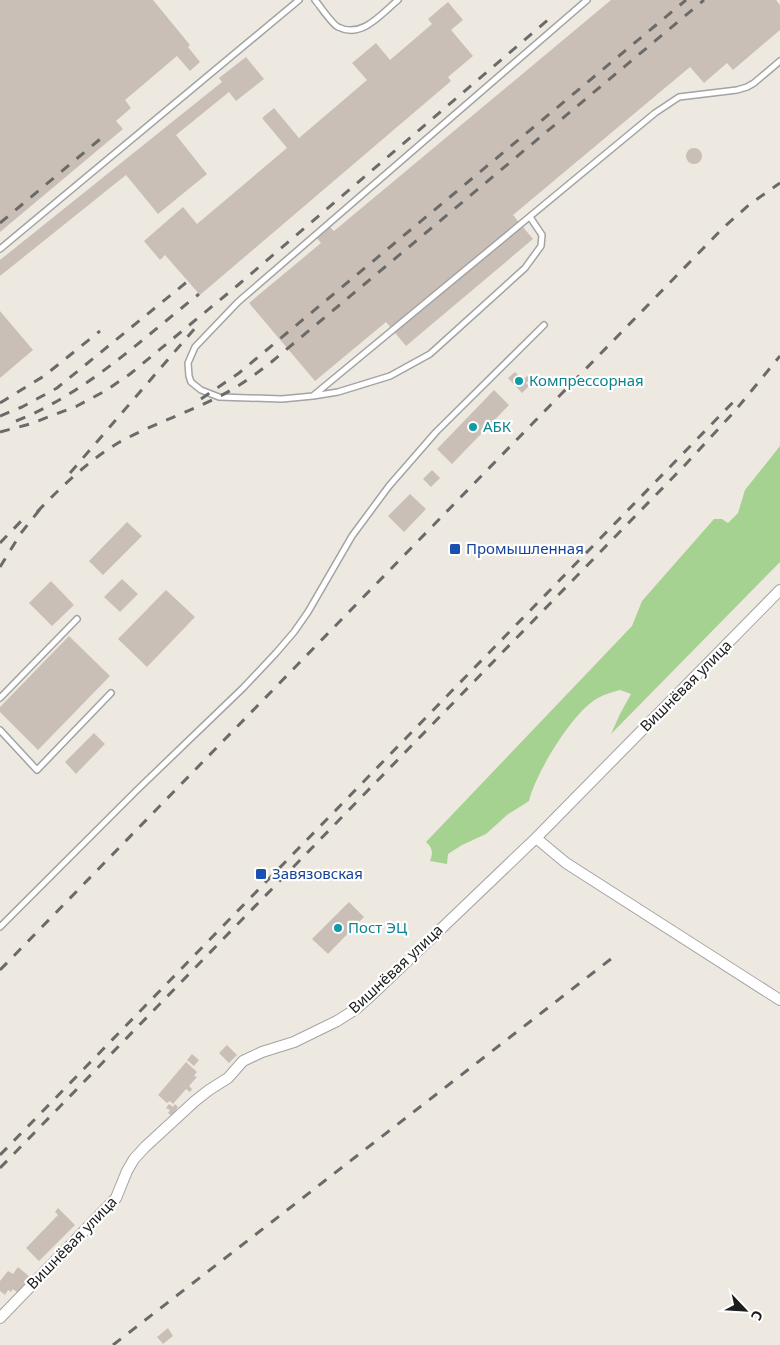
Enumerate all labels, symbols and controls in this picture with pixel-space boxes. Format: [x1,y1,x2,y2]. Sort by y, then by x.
place label: Компрессорная [529,370,644,390]
marker: Компрессорная [513,375,525,387]
place label: АБК [483,416,512,436]
marker: АБК [467,421,479,433]
place label: Промышленная [466,538,584,558]
marker: Промышленная [448,542,462,556]
street label: Вишнёвая улица [635,635,735,735]
place label: Завязовская [272,863,363,883]
marker: Завязовская [254,867,268,881]
place label: Пост ЭЦ [348,917,407,937]
street label: Вишнёвая улица [344,919,447,1017]
marker: Пост ЭЦ [332,922,344,934]
street label: Вишнёвая улица [22,1192,121,1293]
north arrow [720,1285,770,1335]
text: С [747,1308,768,1324]

